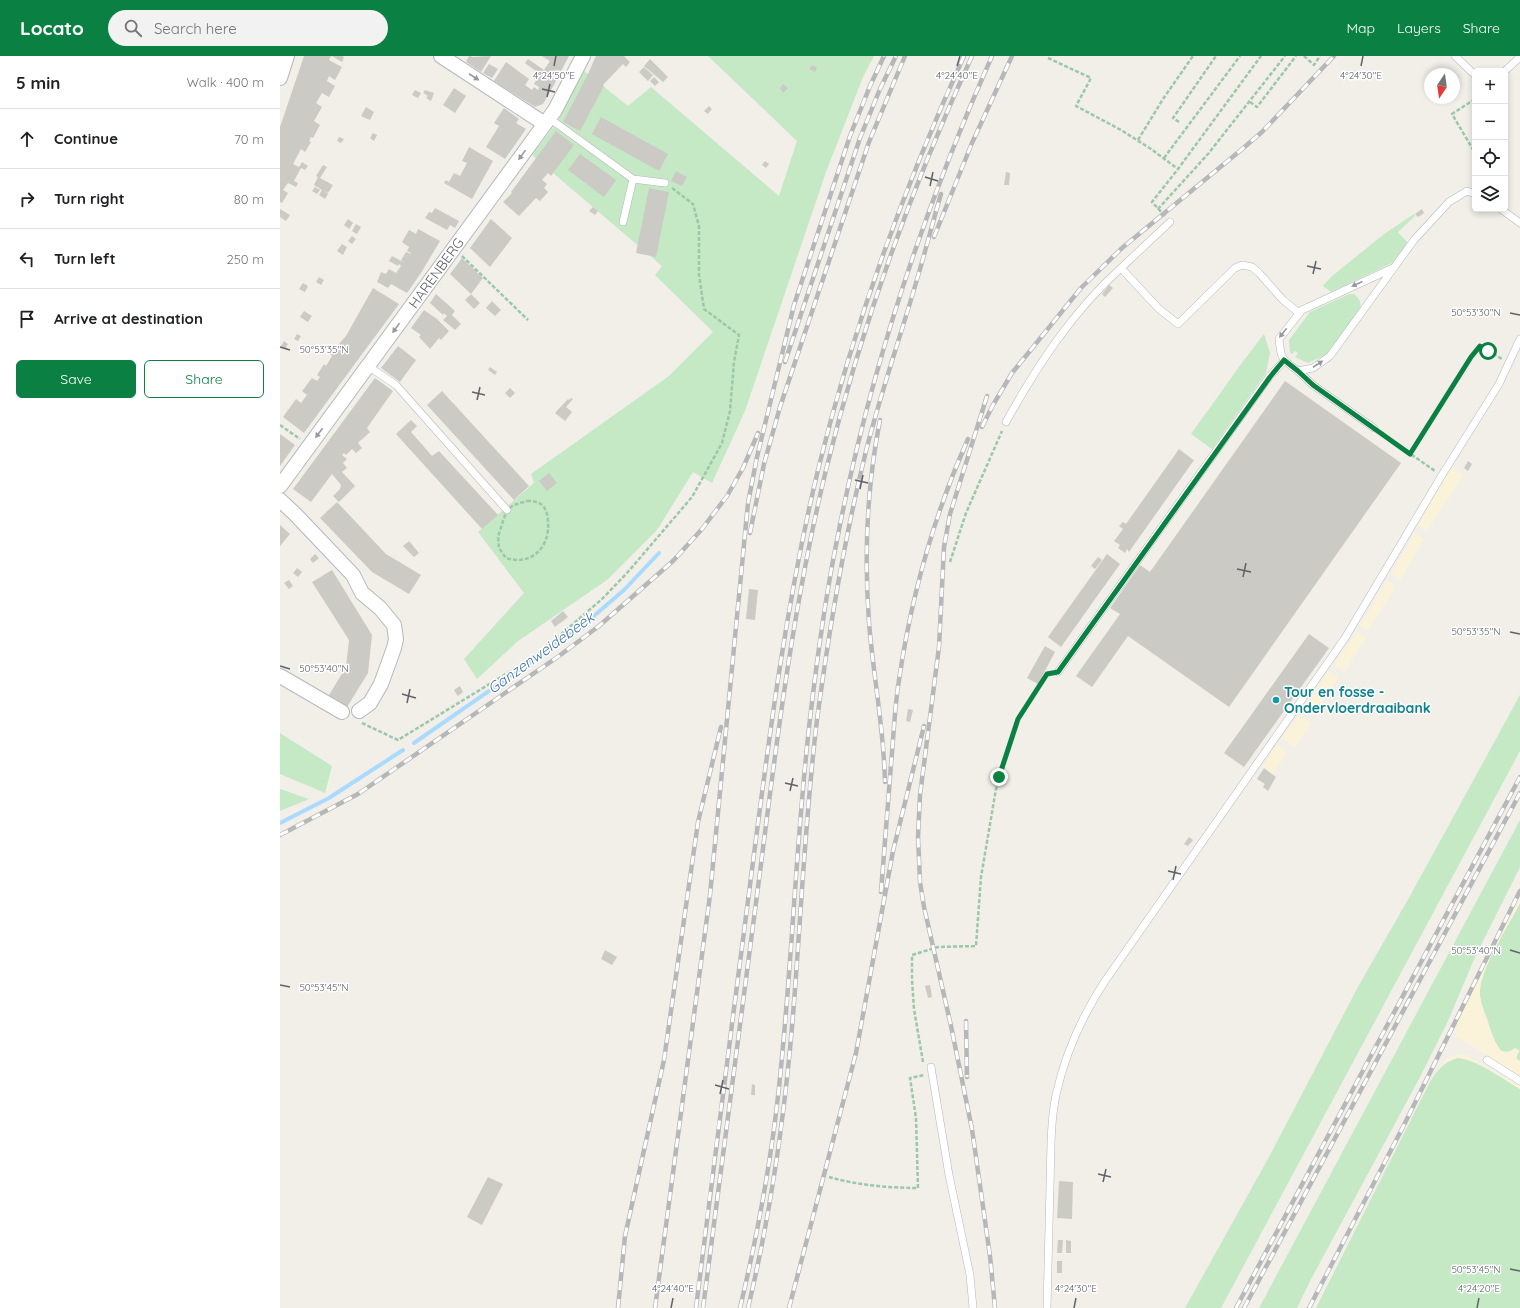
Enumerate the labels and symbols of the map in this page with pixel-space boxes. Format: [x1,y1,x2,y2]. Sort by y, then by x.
north arrow [1424,68,1460,104]
text: 4°24'50"E [533,69,575,82]
text: 4°24'40"E [936,69,978,82]
text: 4°24'30"E [1340,69,1382,82]
one-way arrow [469,73,479,81]
one-way arrow [518,150,526,161]
street label: HARENBERG [404,234,468,312]
one-way arrow [1352,281,1363,287]
text: 50°53'30"N [1451,306,1501,319]
one-way arrow [392,323,400,334]
one-way arrow [1279,328,1288,339]
route start [1479,342,1497,360]
text: 50°53'35"N [299,343,349,356]
one-way arrow [1312,361,1324,368]
one-way arrow [315,428,323,438]
water label: Ganzenweidebeek [484,606,599,698]
text: 50°53'35"N [1451,625,1501,638]
text: 50°53'40"N [299,662,349,675]
place label: Tour en fosse - Ondervloerdraaibank [1284,683,1431,717]
marker: Tour en fosse - Ondervloerdraaibank [1271,695,1281,705]
route end [990,768,1008,786]
text: 50°53'40"N [1451,944,1501,957]
text: 50°53'45"N [299,981,349,994]
text: 50°53'45"N [1451,1263,1501,1276]
text: 4°24'40"E [652,1282,694,1295]
text: 4°24'30"E [1055,1282,1097,1295]
text: 4°24'20"E [1458,1282,1500,1295]

